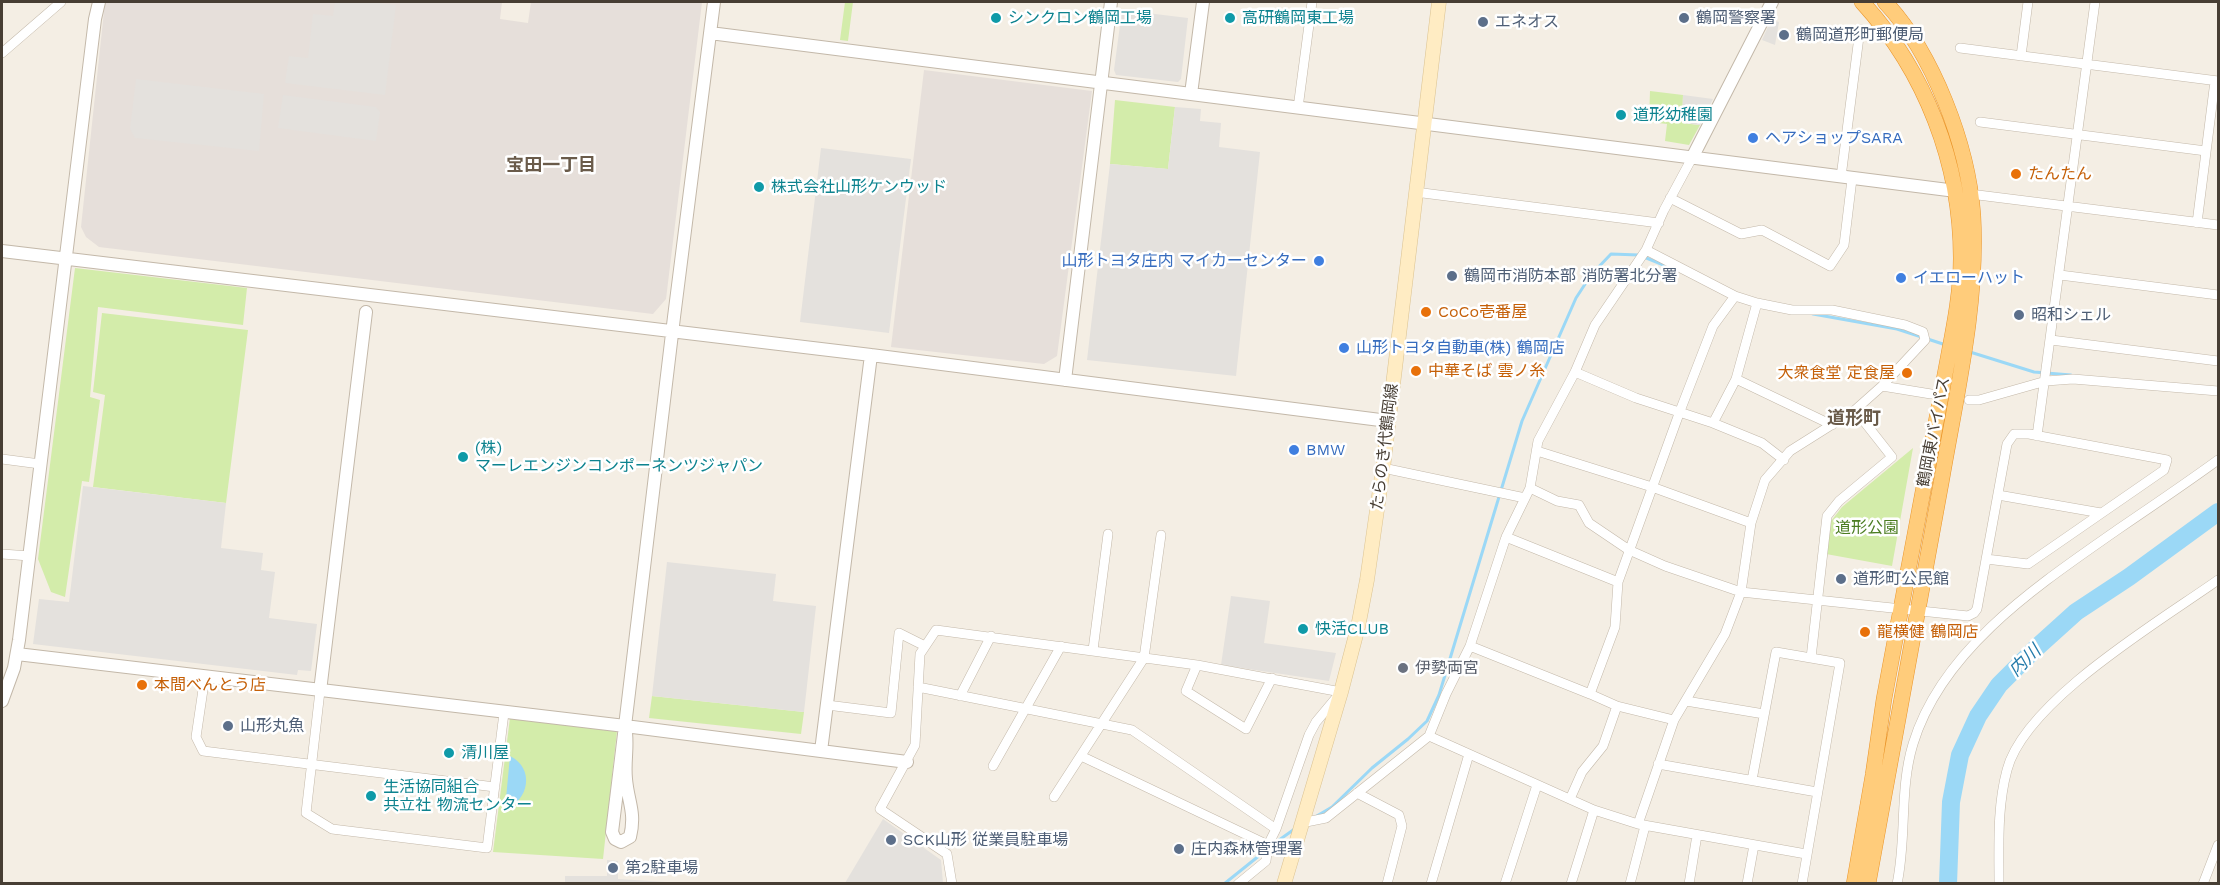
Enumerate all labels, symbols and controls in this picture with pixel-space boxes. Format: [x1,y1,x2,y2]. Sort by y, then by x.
place label: シンクロン鶴岡工場 [1008,8,1152,28]
place label: 高研鶴岡東工場 [1242,8,1354,28]
place label: 鶴岡警察署 [1696,8,1776,28]
marker: シンクロン鶴岡工場 [989,11,1003,25]
marker: 高研鶴岡東工場 [1223,11,1237,25]
marker: 鶴岡警察署 [1677,11,1691,25]
place label: エネオス [1495,12,1559,32]
marker: エネオス [1476,15,1490,29]
place label: 鶴岡道形町郵便局 [1796,25,1924,45]
marker: 鶴岡道形町郵便局 [1777,28,1791,42]
place label: 道形幼稚園 [1633,105,1713,125]
marker: 道形幼稚園 [1614,108,1628,122]
place label: ヘアショップSARA [1765,128,1903,148]
marker: ヘアショップSARA [1746,131,1760,145]
district label: 宝田一丁目 [506,155,596,177]
place label: たんたん [2028,164,2092,184]
marker: たんたん [2009,167,2023,181]
place label: 株式会社山形ケンウッド [771,177,947,197]
marker: 株式会社山形ケンウッド [752,180,766,194]
place label: 山形トヨタ庄内 マイカーセンター [1062,251,1307,271]
marker: 山形トヨタ庄内 マイカーセンター [1312,254,1326,268]
place label: 鶴岡市消防本部 消防署北分署 [1464,266,1677,286]
place label: イエローハット [1913,268,2025,288]
marker: 鶴岡市消防本部 消防署北分署 [1445,269,1459,283]
marker: イエローハット [1894,271,1908,285]
place label: CoCo壱番屋 [1438,302,1527,322]
marker: CoCo壱番屋 [1419,305,1433,319]
place label: 昭和シェル [2031,305,2111,325]
marker: 昭和シェル [2012,308,2026,322]
place label: 山形トヨタ自動車(株) 鶴岡店 [1356,338,1565,358]
marker: 山形トヨタ自動車(株) 鶴岡店 [1337,341,1351,355]
place label: 中華そば 雲ノ糸 [1428,361,1545,381]
place label: 大衆食堂 定食屋 [1778,363,1895,383]
marker: 中華そば 雲ノ糸 [1409,364,1423,378]
marker: 大衆食堂 定食屋 [1900,366,1914,380]
street label: 鶴岡東バイパス [1914,375,1954,489]
street label: たらのき代鶴岡線 [1368,382,1402,512]
district label: 道形町 [1827,408,1881,430]
place label: (株) マーレエンジンコンポーネンツジャパン [475,438,763,476]
place label: BMW [1306,440,1345,460]
marker: BMW [1287,443,1301,457]
marker: (株) マーレエンジンコンポーネンツジャパン [456,450,470,464]
park label: 道形公園 [1835,518,1899,538]
place label: 道形町公民館 [1853,569,1949,589]
marker: 道形町公民館 [1834,572,1848,586]
place label: 快活CLUB [1315,619,1389,639]
marker: 快活CLUB [1296,622,1310,636]
place label: 龍横健 鶴岡店 [1877,622,1978,642]
marker: 龍横健 鶴岡店 [1858,625,1872,639]
water label: 内川 [2005,641,2045,681]
place label: 伊勢両宮 [1415,658,1479,678]
marker: 伊勢両宮 [1396,661,1410,675]
place label: 本間べんとう店 [154,675,266,695]
marker: 本間べんとう店 [135,678,149,692]
place label: 山形丸魚 [240,716,304,736]
marker: 山形丸魚 [221,719,235,733]
place label: 清川屋 [461,743,509,763]
marker: 清川屋 [442,746,456,760]
place label: 生活協同組合 共立社 物流センター [383,777,532,815]
marker: 生活協同組合 共立社 物流センター [364,789,378,803]
place label: SCK山形 従業員駐車場 [903,830,1068,850]
marker: SCK山形 従業員駐車場 [884,833,898,847]
place label: 庄内森林管理署 [1191,839,1303,859]
marker: 庄内森林管理署 [1172,842,1186,856]
place label: 第2駐車場 [625,858,698,878]
marker: 第2駐車場 [606,861,620,875]

